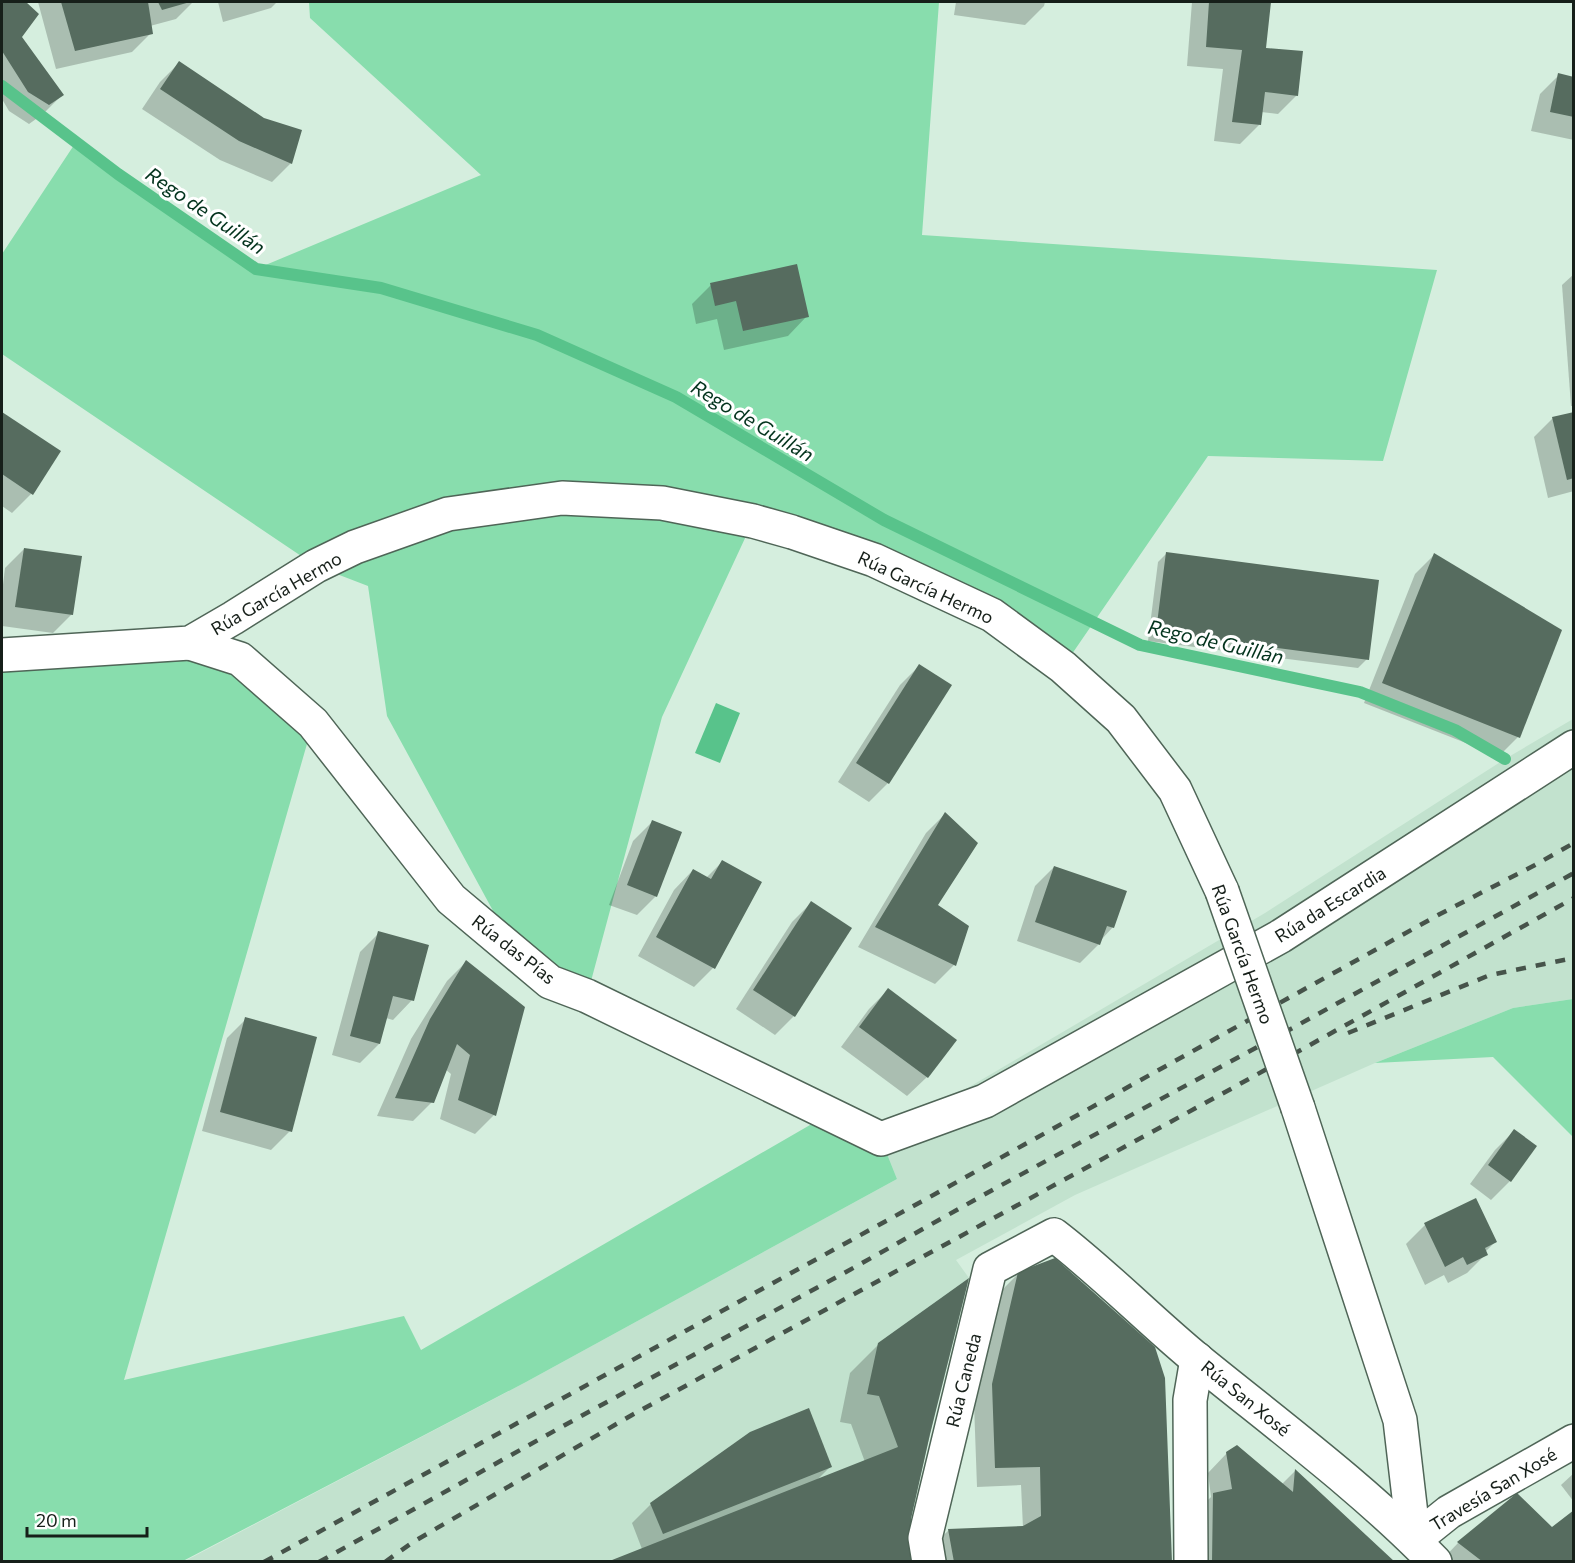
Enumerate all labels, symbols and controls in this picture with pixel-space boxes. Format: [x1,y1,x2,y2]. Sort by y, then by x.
water label: Rego de Guillán [142,161,270,259]
water label: Rego de Guillán [687,374,819,466]
street label: Rúa García Hermo [855,546,997,628]
street label: Rúa García Hermo [207,547,345,639]
water label: Rego de Guillán [1146,614,1286,668]
street label: Rúa da Escardia [1270,861,1390,947]
street label: Rúa García Hermo [1207,881,1279,1027]
street label: Rúa das Pías [468,910,560,988]
street label: Rúa Caneda [941,1331,985,1429]
street label: Rúa San Xosé [1197,1355,1295,1441]
street label: Travesía San Xosé [1426,1443,1560,1535]
scale bar [27,1500,147,1538]
text: 20 m [36,1509,77,1531]

